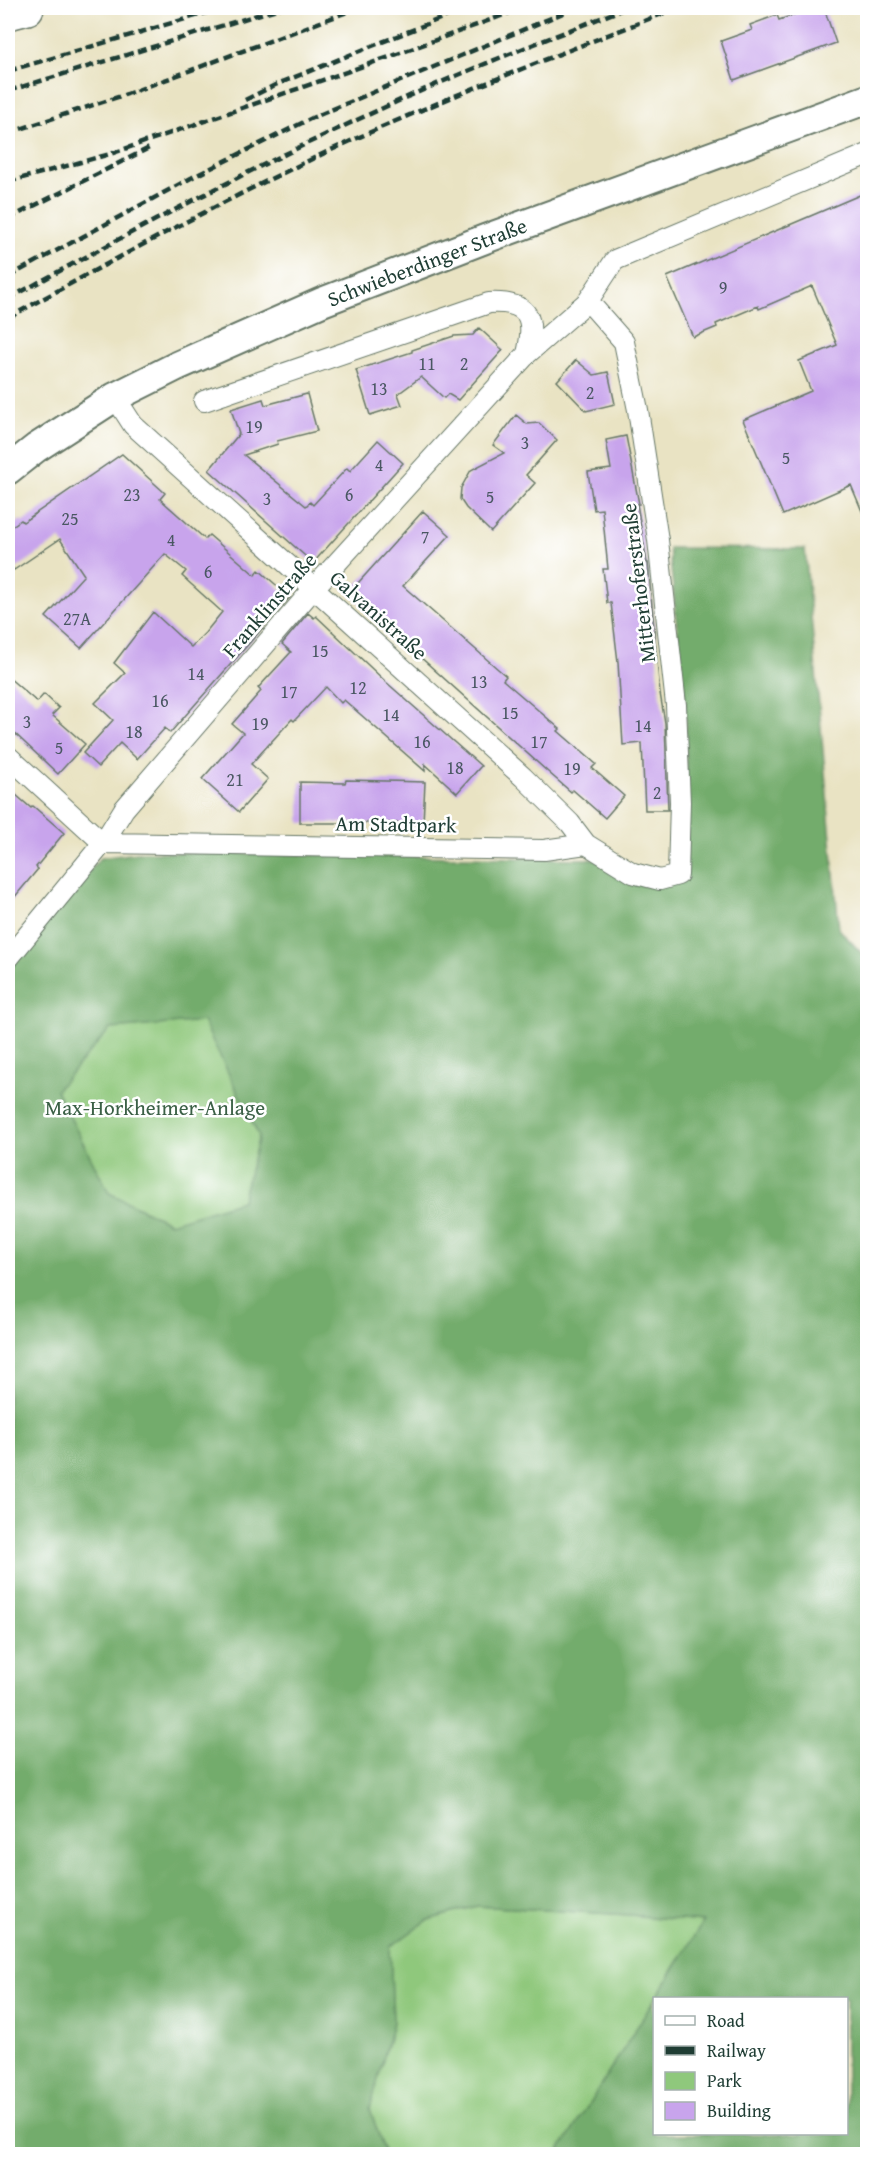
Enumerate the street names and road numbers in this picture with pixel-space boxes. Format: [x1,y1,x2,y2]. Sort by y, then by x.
street label: Schwieberdinger Straße [323,210,531,314]
street label: Mitterhoferstraße [613,501,663,665]
street label: Franklinstraße [214,545,324,665]
street label: Galvanistraße [323,563,435,667]
street label: Am Stadtpark [335,807,457,841]

